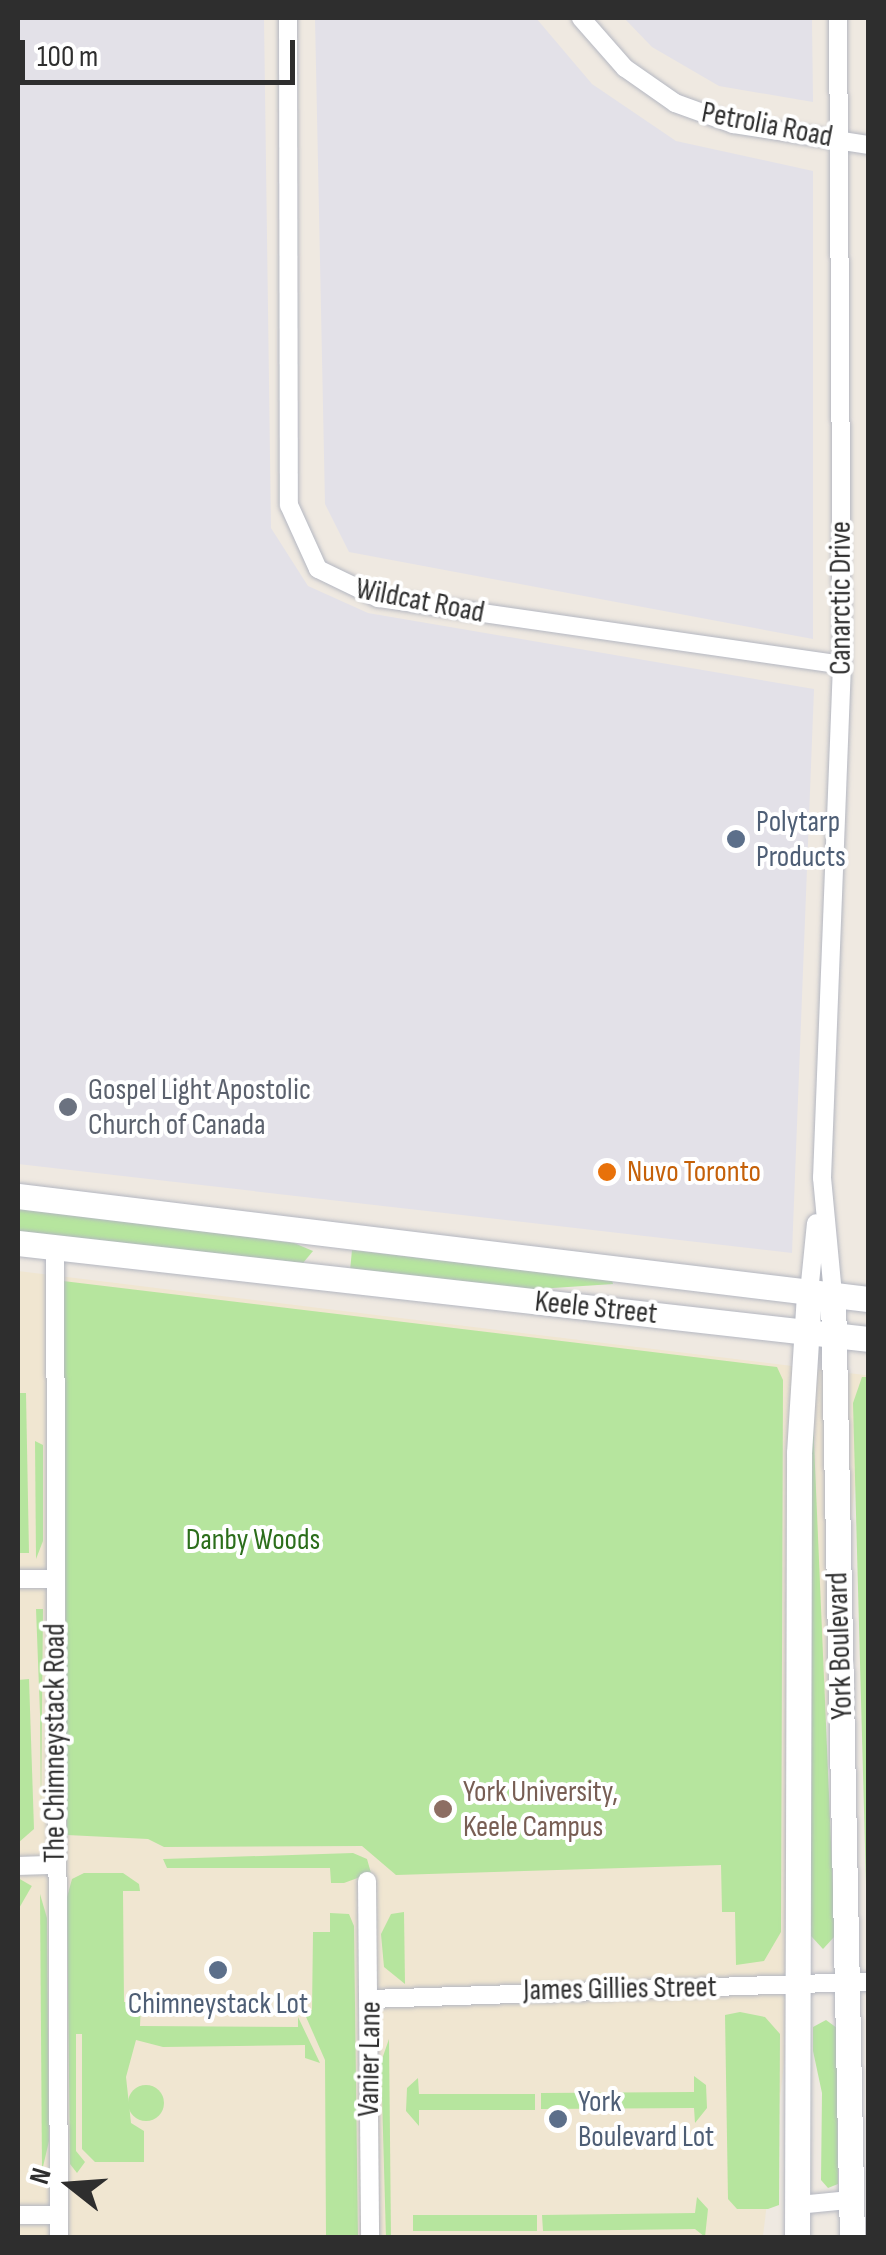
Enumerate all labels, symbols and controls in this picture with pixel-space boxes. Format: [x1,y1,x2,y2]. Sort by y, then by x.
scale bar [25,20,300,82]
text: 100 m [37,39,98,75]
street label: Petrolia Road [699,95,835,155]
street label: Canarctic Drive [823,521,859,675]
street label: Wildcat Road [353,571,487,631]
place label: Polytarp Products [756,804,846,874]
marker: Polytarp Products [725,828,747,850]
place label: Gospel Light Apostolic Church of Canada [88,1072,311,1142]
marker: Gospel Light Apostolic Church of Canada [57,1096,79,1118]
place label: Nuvo Toronto [627,1154,761,1190]
marker: Nuvo Toronto [596,1161,618,1183]
street label: Keele Street [533,1284,659,1332]
park label: Danby Woods [186,1522,320,1558]
street label: York Boulevard [819,1572,861,1720]
street label: The Chimneystack Road [37,1623,73,1863]
place label: York University, Keele Campus [463,1774,618,1844]
marker: York University, Keele Campus [432,1798,454,1820]
marker: Chimneystack Lot [207,1959,229,1981]
street label: James Gillies Street [523,1969,717,2009]
place label: Chimneystack Lot [128,1986,308,2022]
street label: Vanier Lane [351,2001,389,2117]
place label: York Boulevard Lot [578,2084,714,2154]
marker: York Boulevard Lot [547,2108,569,2130]
north arrow [20,2135,120,2235]
text: N [23,2164,59,2188]

